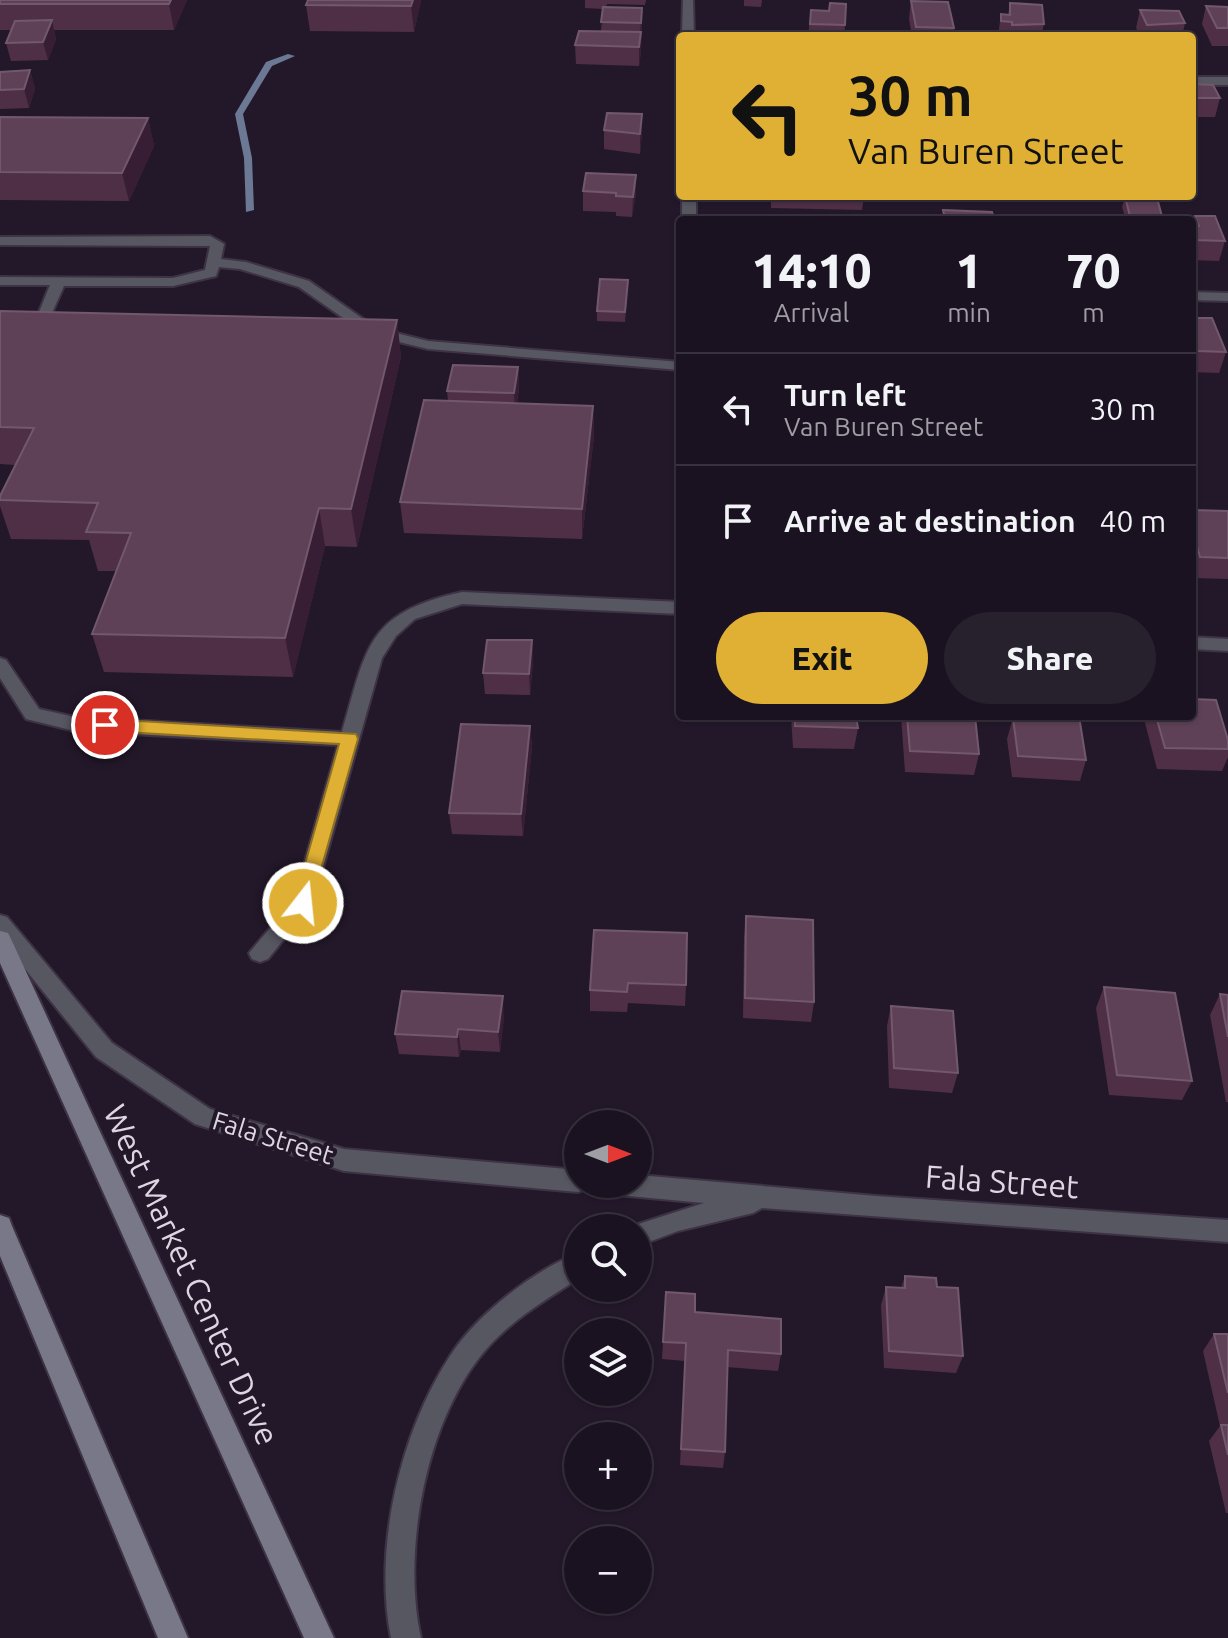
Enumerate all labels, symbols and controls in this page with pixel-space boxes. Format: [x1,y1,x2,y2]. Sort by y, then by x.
icon: left [716,64,820,168]
text: 30 m [848,64,973,127]
text: Van Buren Street [848,130,1124,171]
text: 14:10 [752,243,872,297]
text: 1 [955,243,983,297]
text: 70 [1066,243,1120,297]
text: Arrival [774,298,849,327]
text: min [947,298,991,327]
text: m [1082,298,1105,327]
text: Turn left [784,378,906,412]
icon: left [716,387,760,431]
text: 30 m [1089,392,1156,426]
text: Van Buren Street [784,412,983,441]
icon: arrive [716,499,760,543]
text: Arrive at destination [784,504,1076,538]
text: 40 m [1100,504,1166,538]
button: Exit [716,612,928,704]
button: Share [944,612,1156,704]
pin [71,691,139,759]
icon: arrive [83,703,127,747]
position arrow [261,861,345,945]
street label: West Market Center Drive [97,1099,287,1450]
street label: Fala Street [209,1105,337,1170]
north arrow [564,1110,652,1198]
map controls [564,1110,652,1614]
street label: Fala Street [924,1158,1080,1204]
button: search [564,1214,652,1302]
button: layers [564,1318,652,1406]
button: + [564,1422,652,1510]
button: − [564,1526,652,1614]

